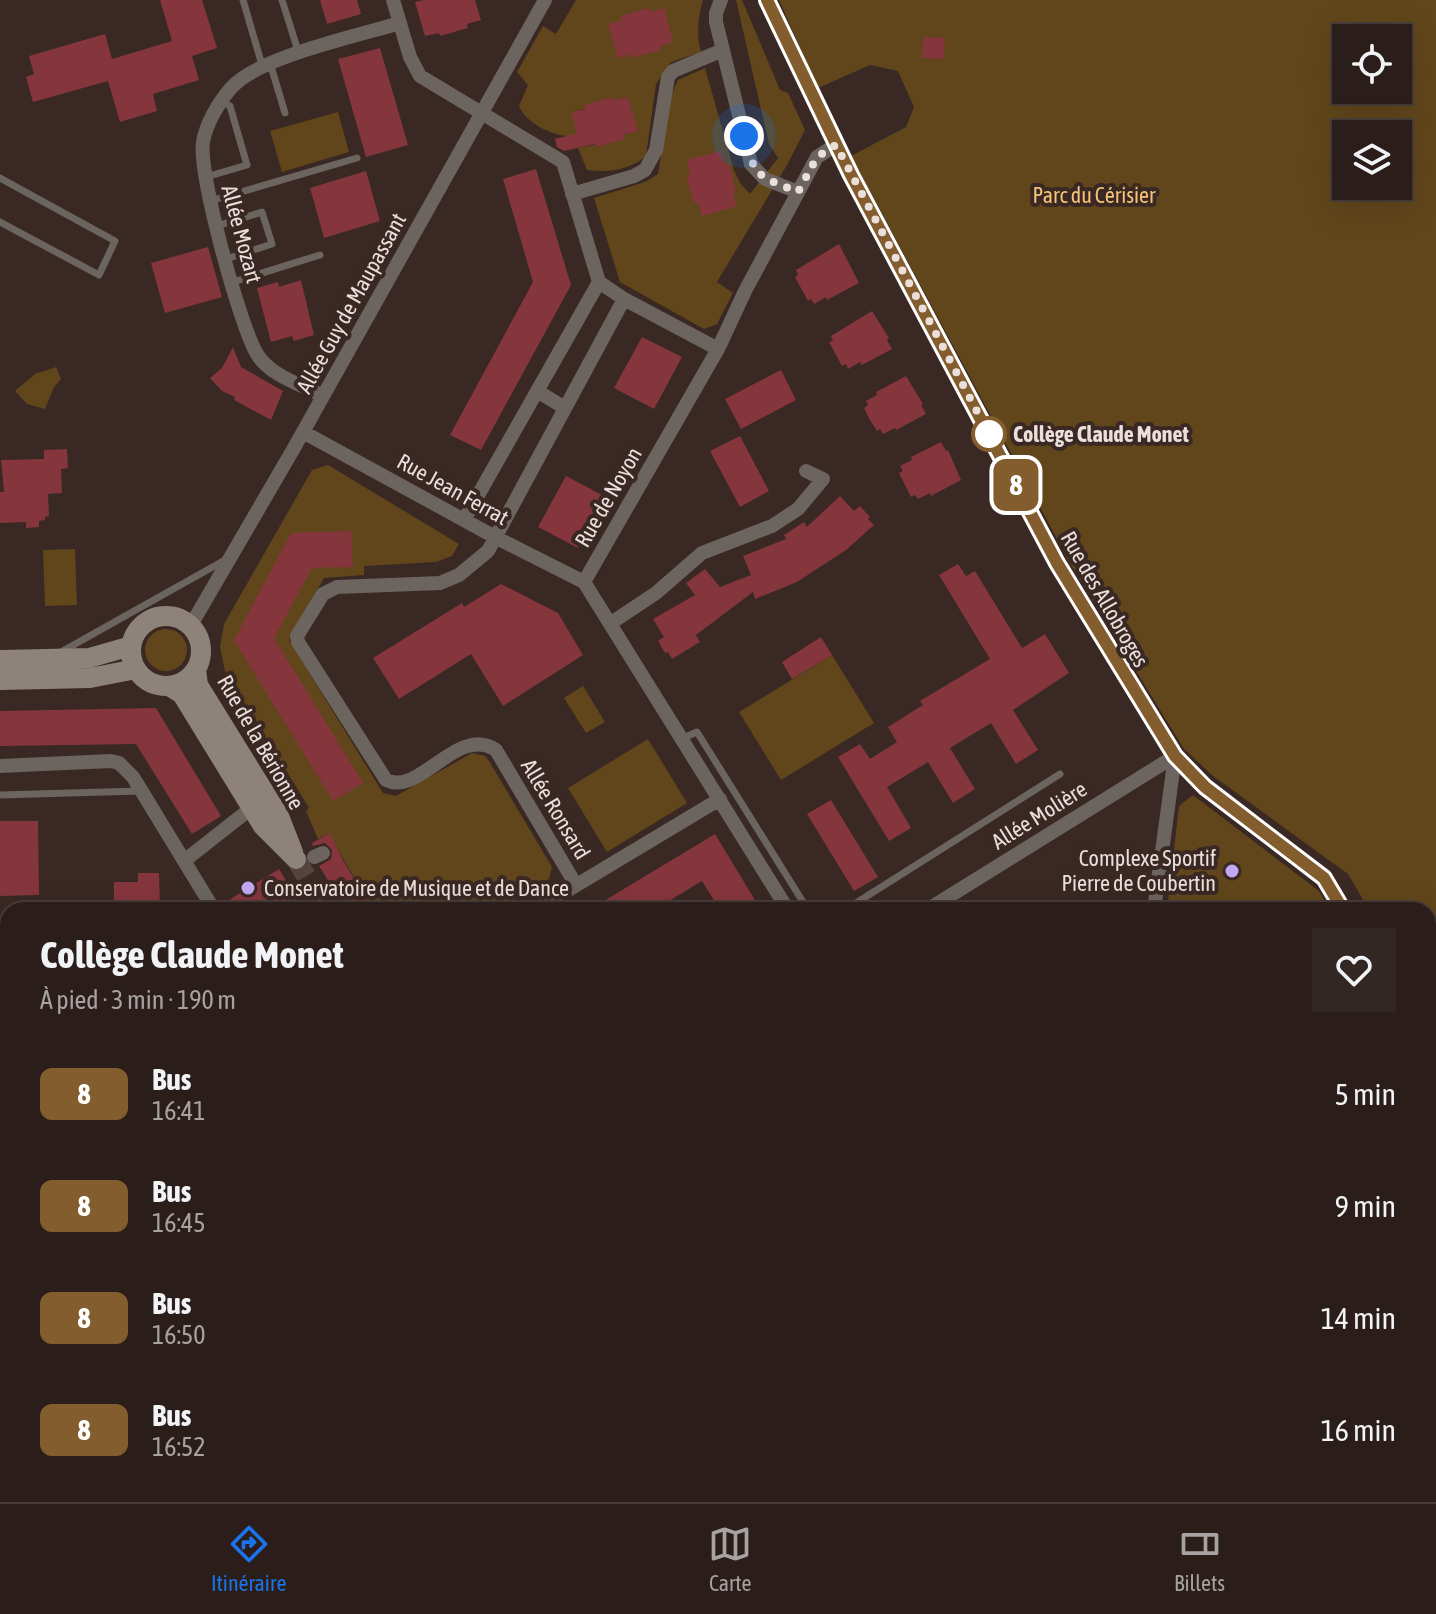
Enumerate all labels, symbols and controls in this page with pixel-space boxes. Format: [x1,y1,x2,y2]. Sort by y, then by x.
map controls [1332,24,1412,200]
button: locate [1332,24,1412,104]
your location [724,116,764,156]
button: layers [1332,120,1412,200]
street label: Allée Mozart [216,182,268,286]
park label: Parc du Cérisier [1032,182,1156,208]
street label: Allée Guy de Maupassant [291,208,411,398]
marker: Collège Claude Monet [972,417,1006,451]
place label: Collège Claude Monet [1013,421,1189,447]
street label: Rue de Noyon [569,442,647,552]
street label: Rue Jean Ferrat [393,448,513,530]
line badge: 8 [990,459,1042,511]
text: 8 [1009,469,1023,501]
street label: Rue des Allobroges [1056,526,1154,672]
street label: Rue de la Bérionne [212,670,310,814]
street label: Allée Ronsard [516,754,596,864]
street label: Allée Molière [987,775,1091,855]
place label: Complexe Sportif Pierre de Coubertin [1062,845,1216,896]
marker: Complexe Sportif Pierre de Coubertin [1223,862,1241,880]
place label: Conservatoire de Musique et de Dance [264,875,569,901]
marker: Conservatoire de Musique et de Dance [239,879,257,897]
button: heart [1312,928,1396,1012]
text: Collège Claude Monet [40,933,344,976]
text: À pied · 3 min · 190 m [40,985,236,1015]
text: Bus [152,1062,191,1096]
text: 5 min [1335,1077,1396,1111]
text: 8 [77,1078,91,1110]
text: 16:41 [152,1096,206,1126]
text: Bus [152,1174,191,1208]
text: 9 min [1335,1189,1396,1223]
text: 8 [77,1190,91,1222]
text: 16:45 [152,1208,206,1238]
text: Bus [152,1286,191,1320]
text: 14 min [1321,1301,1396,1335]
text: 8 [77,1302,91,1334]
text: 16:50 [152,1320,206,1350]
text: Bus [152,1398,191,1432]
text: 16 min [1321,1413,1396,1447]
text: 8 [77,1414,91,1446]
text: 16:52 [152,1432,206,1462]
tab: Itinéraire [211,1522,286,1596]
tab: Carte [708,1522,752,1596]
tab: Billets [1174,1522,1225,1596]

